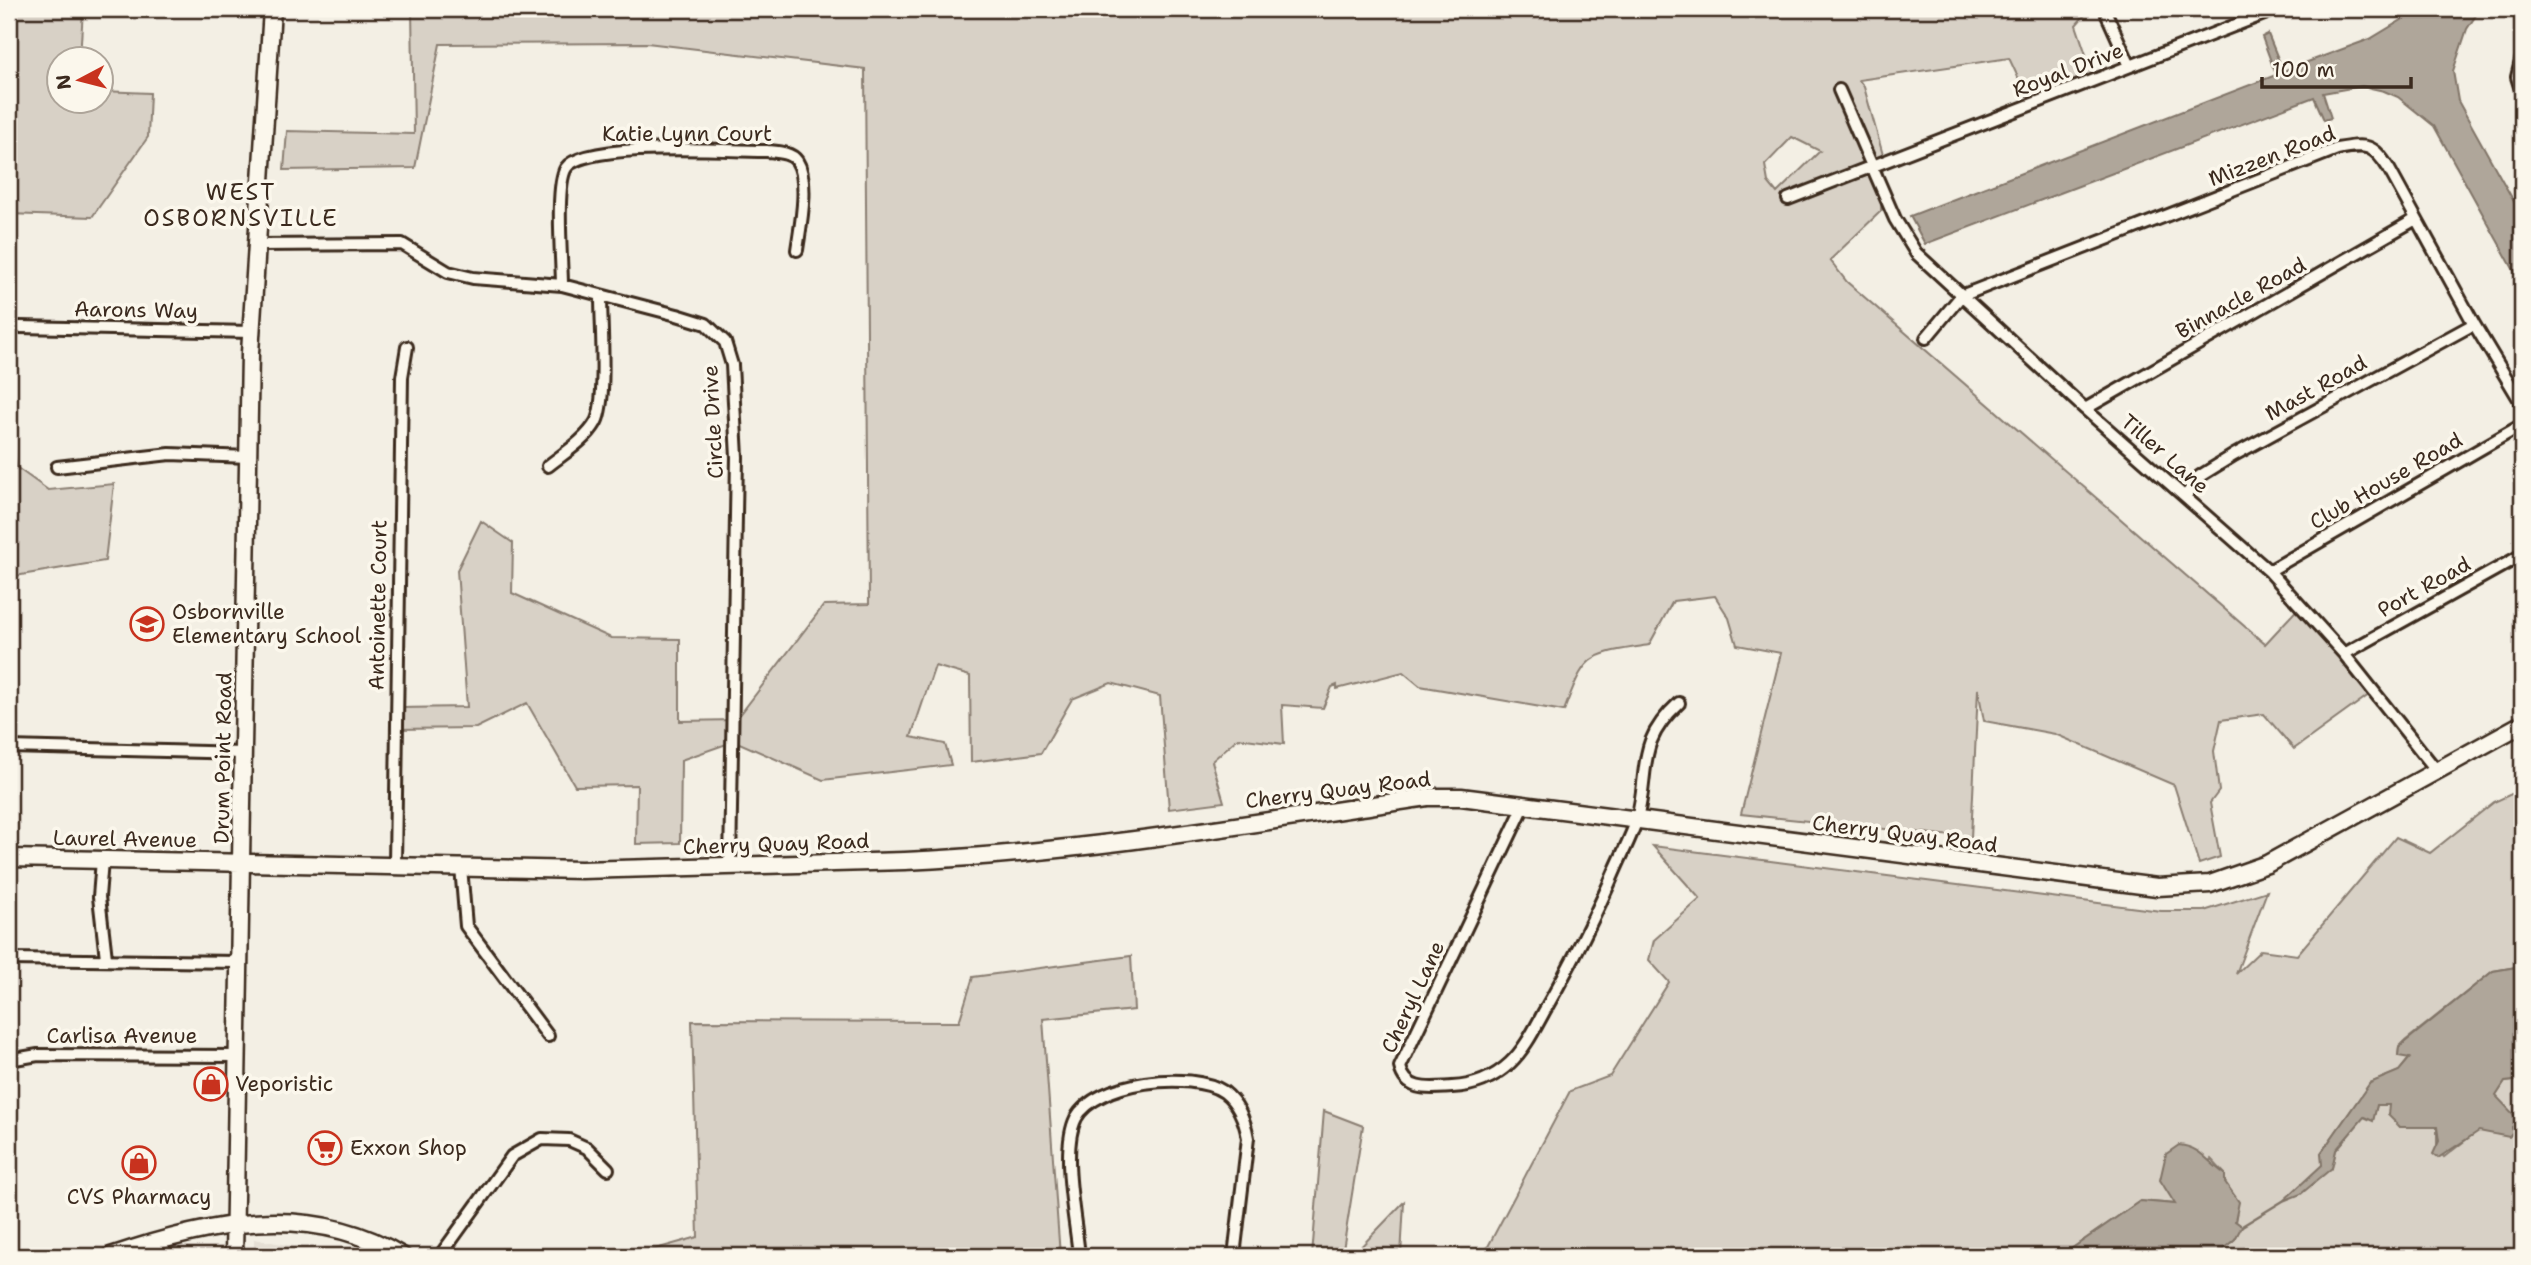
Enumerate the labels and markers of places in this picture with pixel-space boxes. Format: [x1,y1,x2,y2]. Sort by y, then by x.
place label: Osbornville Elementary School [172,598,362,650]
school or university icon: Osbornville Elementary School [128,605,166,643]
shop icon: Veporistic [192,1065,230,1103]
place label: Veporistic [235,1070,333,1098]
supermarket icon: Exxon Shop [306,1129,344,1167]
place label: Exxon Shop [350,1134,467,1162]
shop icon: CVS Pharmacy [120,1144,158,1182]
place label: CVS Pharmacy [67,1183,211,1211]

